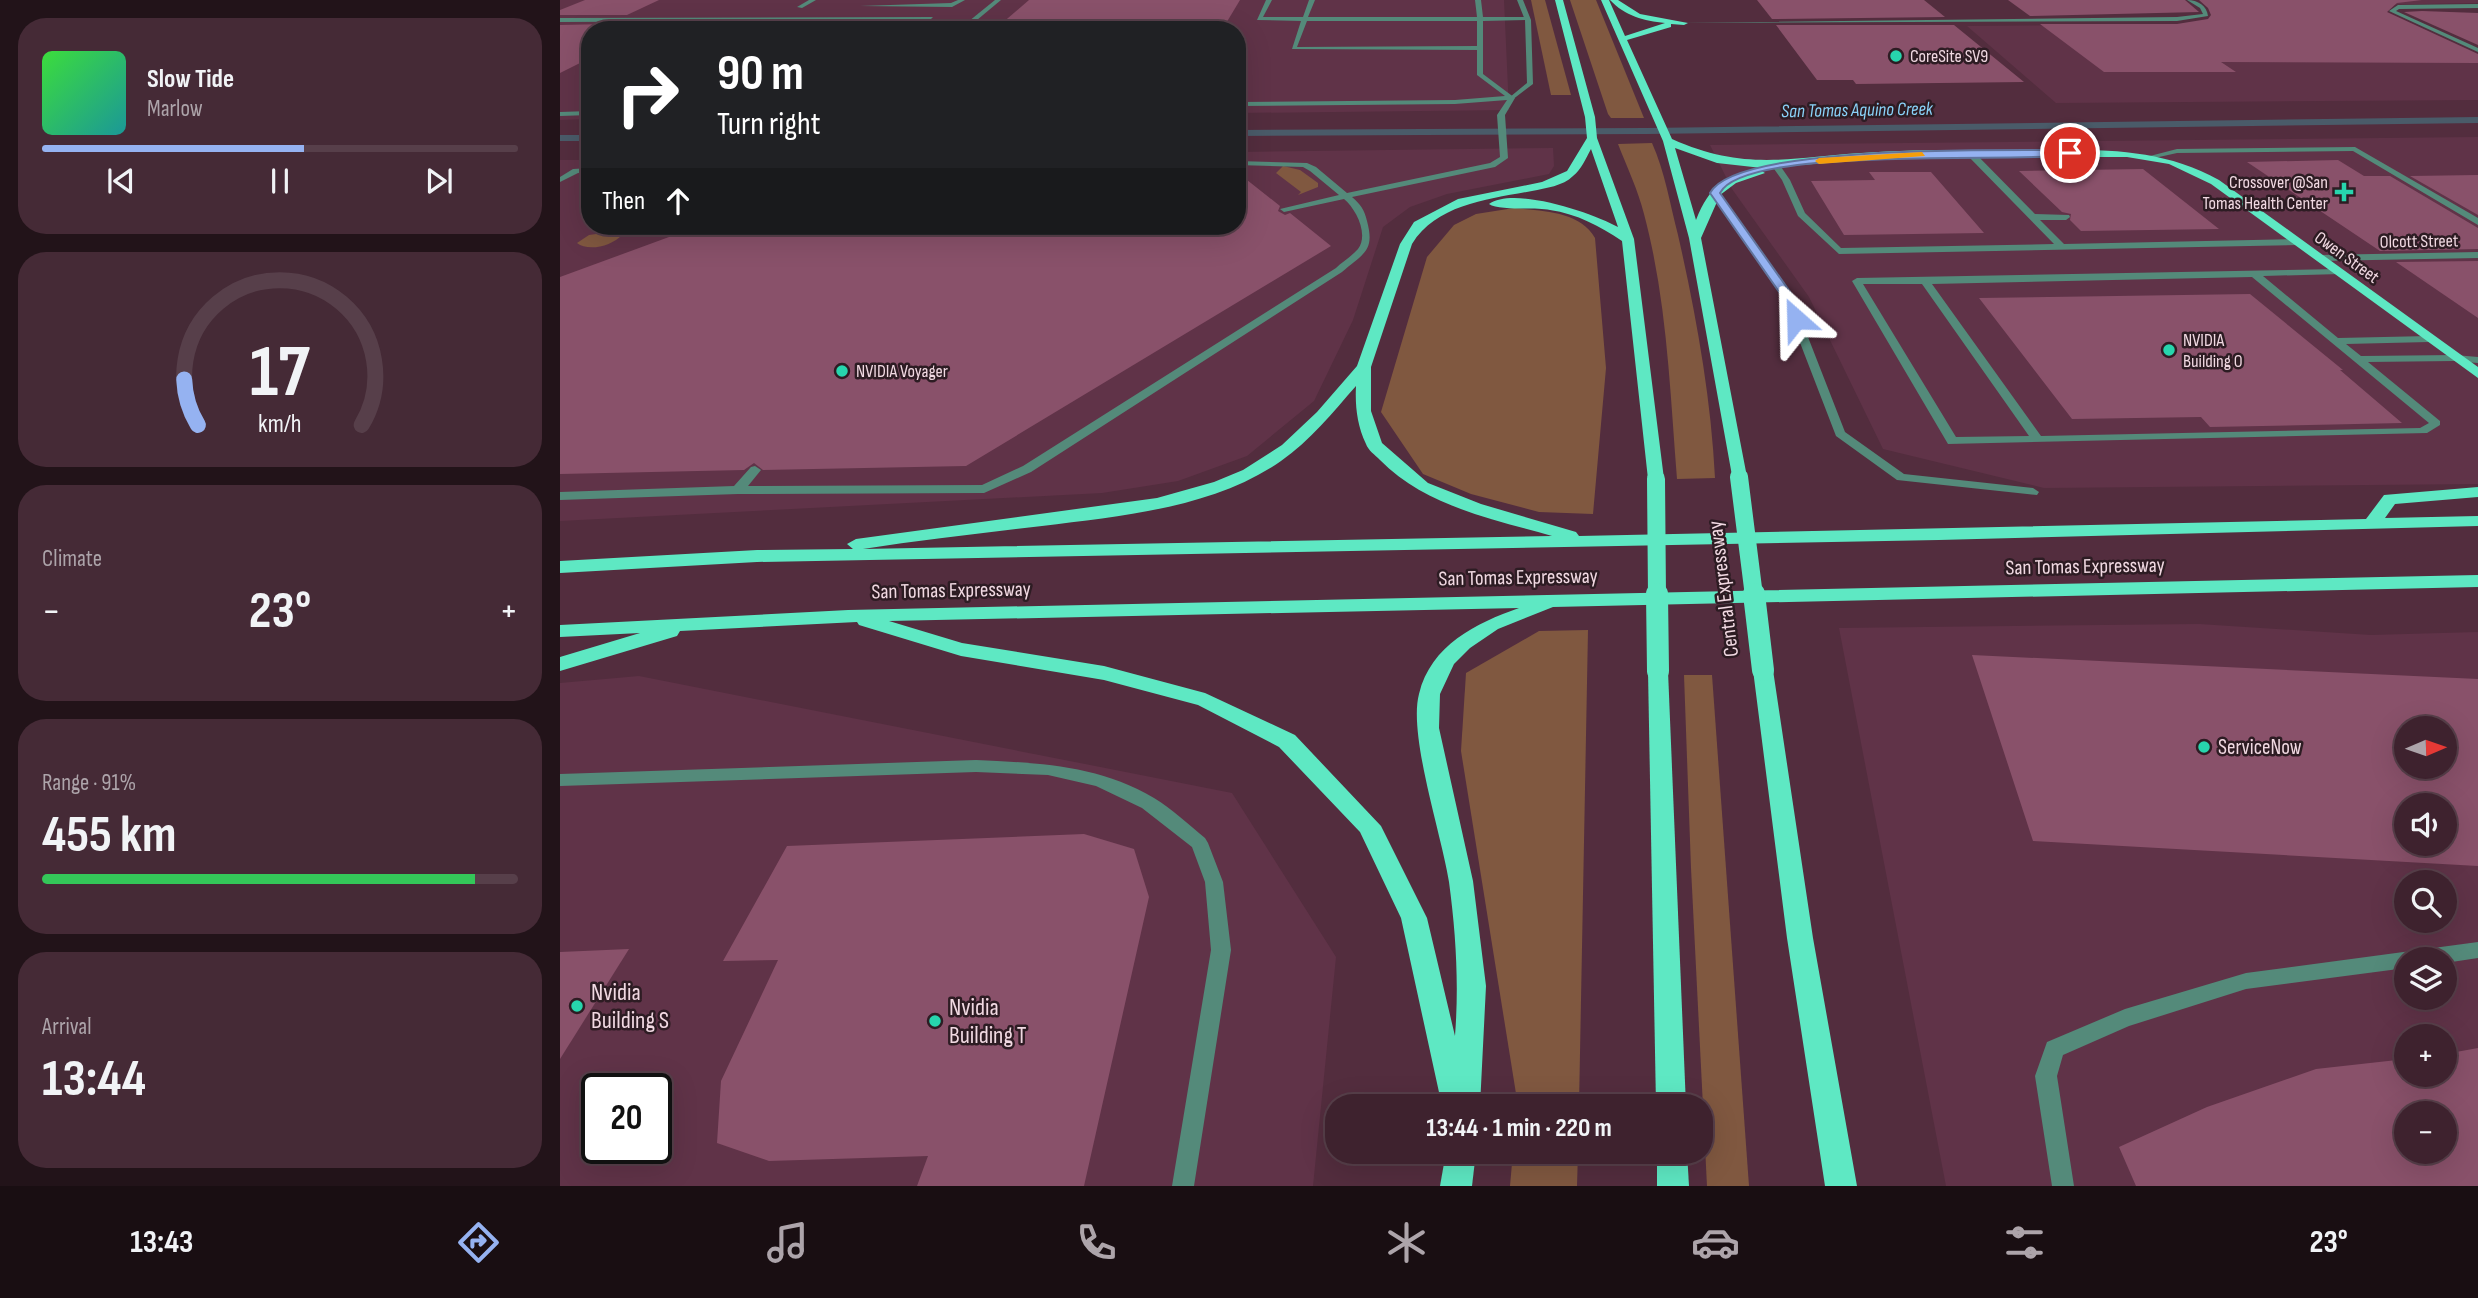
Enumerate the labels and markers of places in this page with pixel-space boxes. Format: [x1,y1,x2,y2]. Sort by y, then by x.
place label: CoreSite SV9 [1910,46,1988,67]
marker: CoreSite SV9 [1888,48,1904,64]
pin [2040,123,2100,183]
place label: Crossover @San Tomas Health Center [2203,172,2328,214]
marker: Crossover @San Tomas Health Center [2334,182,2354,202]
place label: NVIDIA Building O [2183,330,2243,372]
marker: NVIDIA Building O [2161,342,2177,358]
place label: NVIDIA Voyager [856,361,948,382]
marker: NVIDIA Voyager [834,363,850,379]
place label: ServiceNow [2218,735,2302,760]
marker: ServiceNow [2196,739,2212,755]
place label: Nvidia Building S [591,978,669,1035]
place label: Nvidia Building T [949,993,1027,1050]
marker: Nvidia Building S [569,998,585,1014]
marker: Nvidia Building T [927,1013,943,1029]

